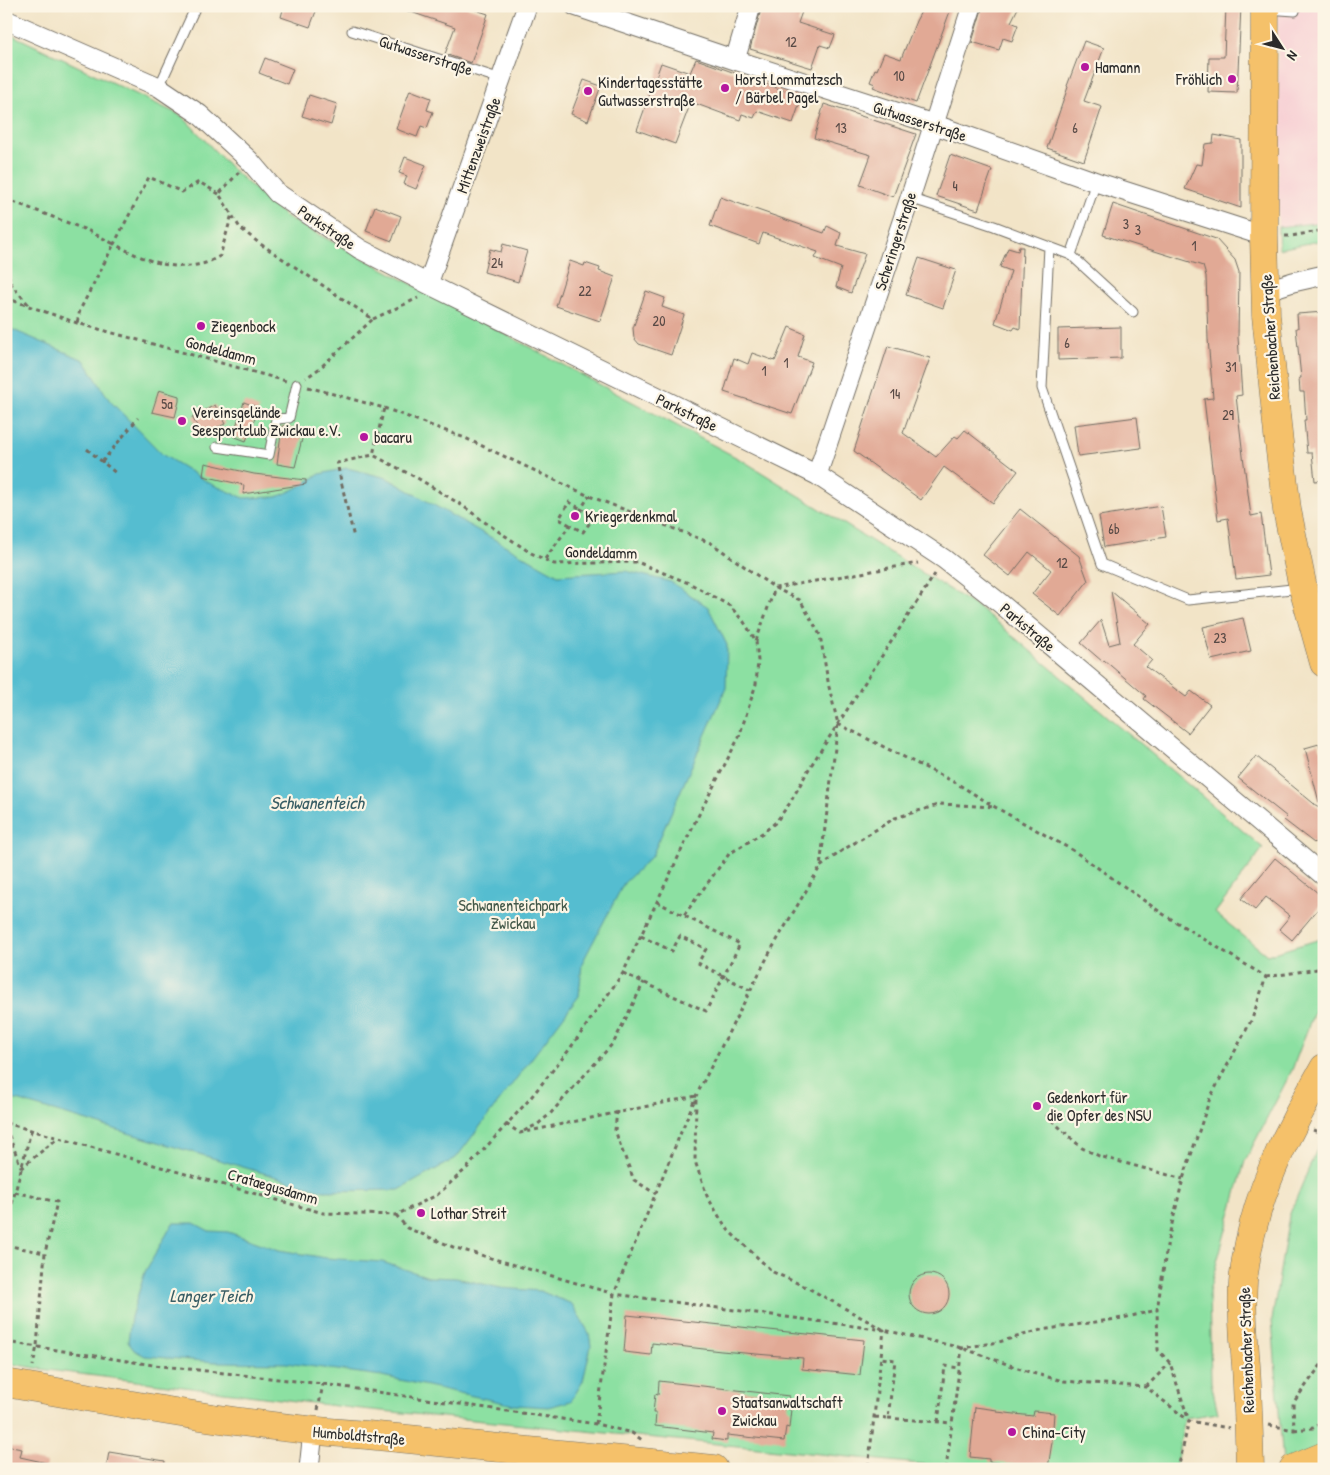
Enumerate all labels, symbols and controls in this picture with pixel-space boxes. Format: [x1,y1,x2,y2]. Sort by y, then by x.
north arrow [1258,22,1308,72]
street label: Gutwasserstraße [376,30,476,81]
house number: 12 [785,32,797,51]
text: N [1283,47,1303,65]
place label: Hamann [1095,56,1140,78]
marker: Hamann [1079,61,1091,73]
house number: 10 [893,66,905,85]
place label: Horst Lommatzsch / Bärbel Pagel [735,68,843,108]
place label: Fröhlich [1175,68,1222,90]
place label: Kindertagesstätte Gutwasserstraße [598,71,703,111]
marker: Fröhlich [1226,73,1238,85]
marker: Horst Lommatzsch / Bärbel Pagel [719,82,731,94]
marker: Kindertagesstätte Gutwasserstraße [582,85,594,97]
street label: Mittenzweistraße [450,93,506,196]
street label: Gutwasserstraße [870,96,970,147]
house number: 13 [835,118,847,137]
house number: 6 [1072,118,1078,137]
house number: 4 [952,176,958,195]
street label: Scheringerstraße [869,188,921,293]
street label: Parkstraße [294,200,361,255]
house number: 3 [1123,214,1129,233]
house number: 3 [1135,220,1141,239]
house number: 1 [1191,236,1197,255]
house number: 24 [491,253,503,272]
street label: Reichenbacher Straße [1255,273,1285,401]
house number: 22 [578,281,592,300]
house number: 20 [653,311,665,330]
place label: Ziegenbock [211,315,276,337]
marker: Ziegenbock [195,320,207,332]
street label: Gondeldamm [183,330,259,370]
house number: 6 [1064,333,1070,352]
house number: 1 [783,353,789,372]
house number: 31 [1225,357,1237,376]
house number: 1 [761,361,767,380]
house number: 14 [890,384,900,403]
street label: Parkstraße [653,388,722,437]
house number: 5a [161,394,173,413]
place label: Vereinsgelände Seesportclub Zwickau e.V. [192,401,341,441]
house number: 29 [1222,405,1234,424]
marker: Vereinsgelände Seesportclub Zwickau e.V. [176,415,188,427]
place label: bacaru [374,426,413,448]
marker: bacaru [358,431,370,443]
place label: Kriegerdenkmal [585,505,678,527]
marker: Kriegerdenkmal [569,510,581,522]
house number: 6b [1108,519,1120,538]
street label: Gondeldamm [565,540,638,564]
house number: 12 [1056,553,1068,572]
street label: Parkstraße [996,597,1061,657]
house number: 23 [1214,628,1226,647]
water label: Schwanenteich [270,790,365,815]
park label: Schwanenteichpark Zwickau [458,894,568,934]
place label: Gedenkort für die Opfer des NSU [1047,1086,1152,1126]
marker: Gedenkort für die Opfer des NSU [1031,1100,1043,1112]
street label: Crataegusdamm [225,1163,321,1209]
place label: Lothar Streit [431,1202,507,1224]
marker: Lothar Streit [415,1207,427,1219]
water label: Langer Teich [170,1283,254,1308]
street label: Reichenbacher Straße [1233,1286,1259,1413]
place label: Staatsanwaltschaft Zwickau [732,1391,843,1431]
marker: Staatsanwaltschaft Zwickau [716,1405,728,1417]
street label: Humboldtstraße [312,1420,407,1450]
place label: China-City [1022,1421,1086,1443]
marker: China-City [1006,1426,1018,1438]

